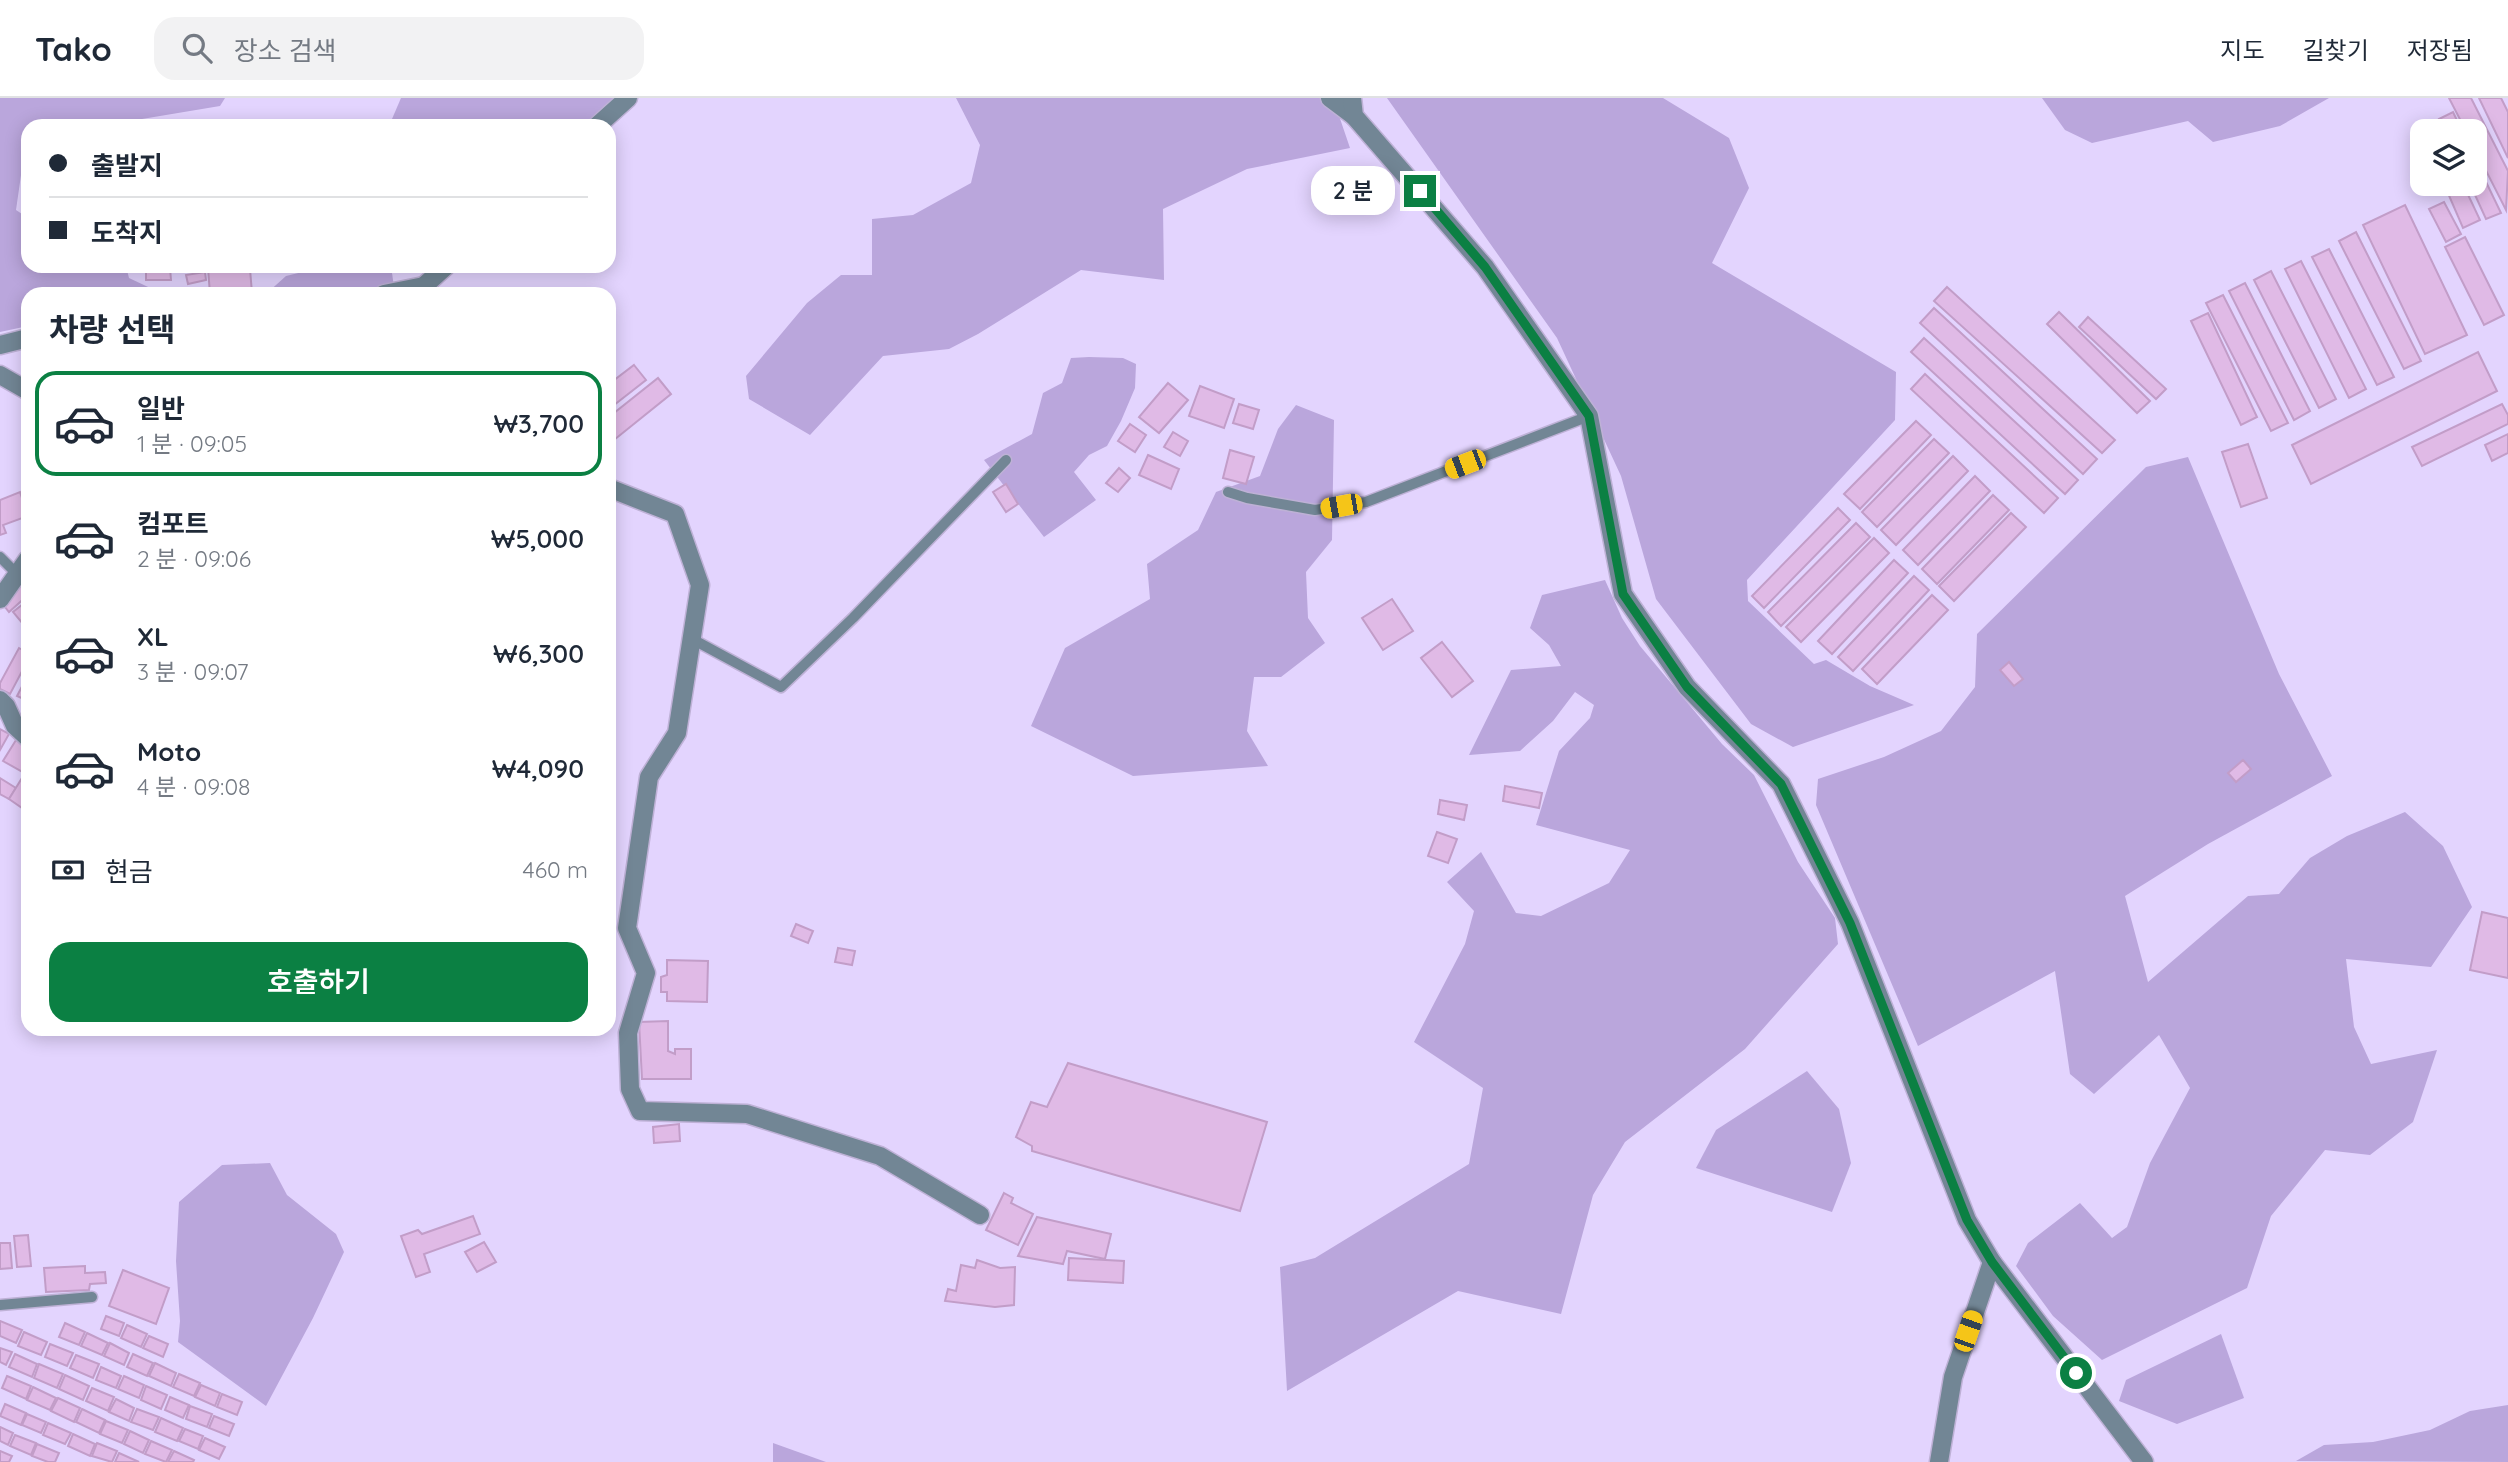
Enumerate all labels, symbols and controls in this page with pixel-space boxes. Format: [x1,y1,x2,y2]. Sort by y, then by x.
search box [154,17,644,80]
text: Tako [35,28,112,69]
icon: search [178,29,216,67]
text: 장소 검색 [234,34,337,67]
text: 지도 [2220,35,2265,65]
text: 길찾기 [2303,35,2369,65]
text: 저장됨 [2407,35,2473,65]
map controls [2410,119,2487,196]
button: layers [2410,119,2487,196]
text: 출발지 [91,149,163,182]
callout: 2 분 [1312,166,1396,216]
route end [1404,175,1436,207]
text: 2 분 [1333,176,1373,205]
text: 도착지 [91,216,163,249]
text: 차량 선택 [49,309,176,349]
icon: car [53,392,116,455]
text: 일반 [137,392,185,425]
text: ₩3,700 [493,407,584,440]
text: 1 분 · 09:05 [137,429,247,458]
car [1442,447,1489,481]
car [1319,492,1364,520]
icon: car [53,507,116,570]
text: 컴포트 [137,507,209,540]
text: ₩5,000 [491,522,584,555]
text: 2 분 · 09:06 [137,544,251,573]
text: XL [137,620,169,653]
icon: car [53,622,116,685]
text: ₩6,300 [493,637,584,670]
text: 3 분 · 09:07 [137,657,249,686]
text: Moto [137,735,201,768]
icon: car [53,737,116,800]
text: ₩4,090 [492,752,584,785]
text: 4 분 · 09:08 [137,772,251,801]
icon: cash [49,851,87,889]
text: 현금 [105,855,153,888]
text: 460 m [523,855,588,884]
button: 호출하기 [49,942,588,1022]
car [1952,1308,1985,1354]
route start [2060,1357,2092,1389]

